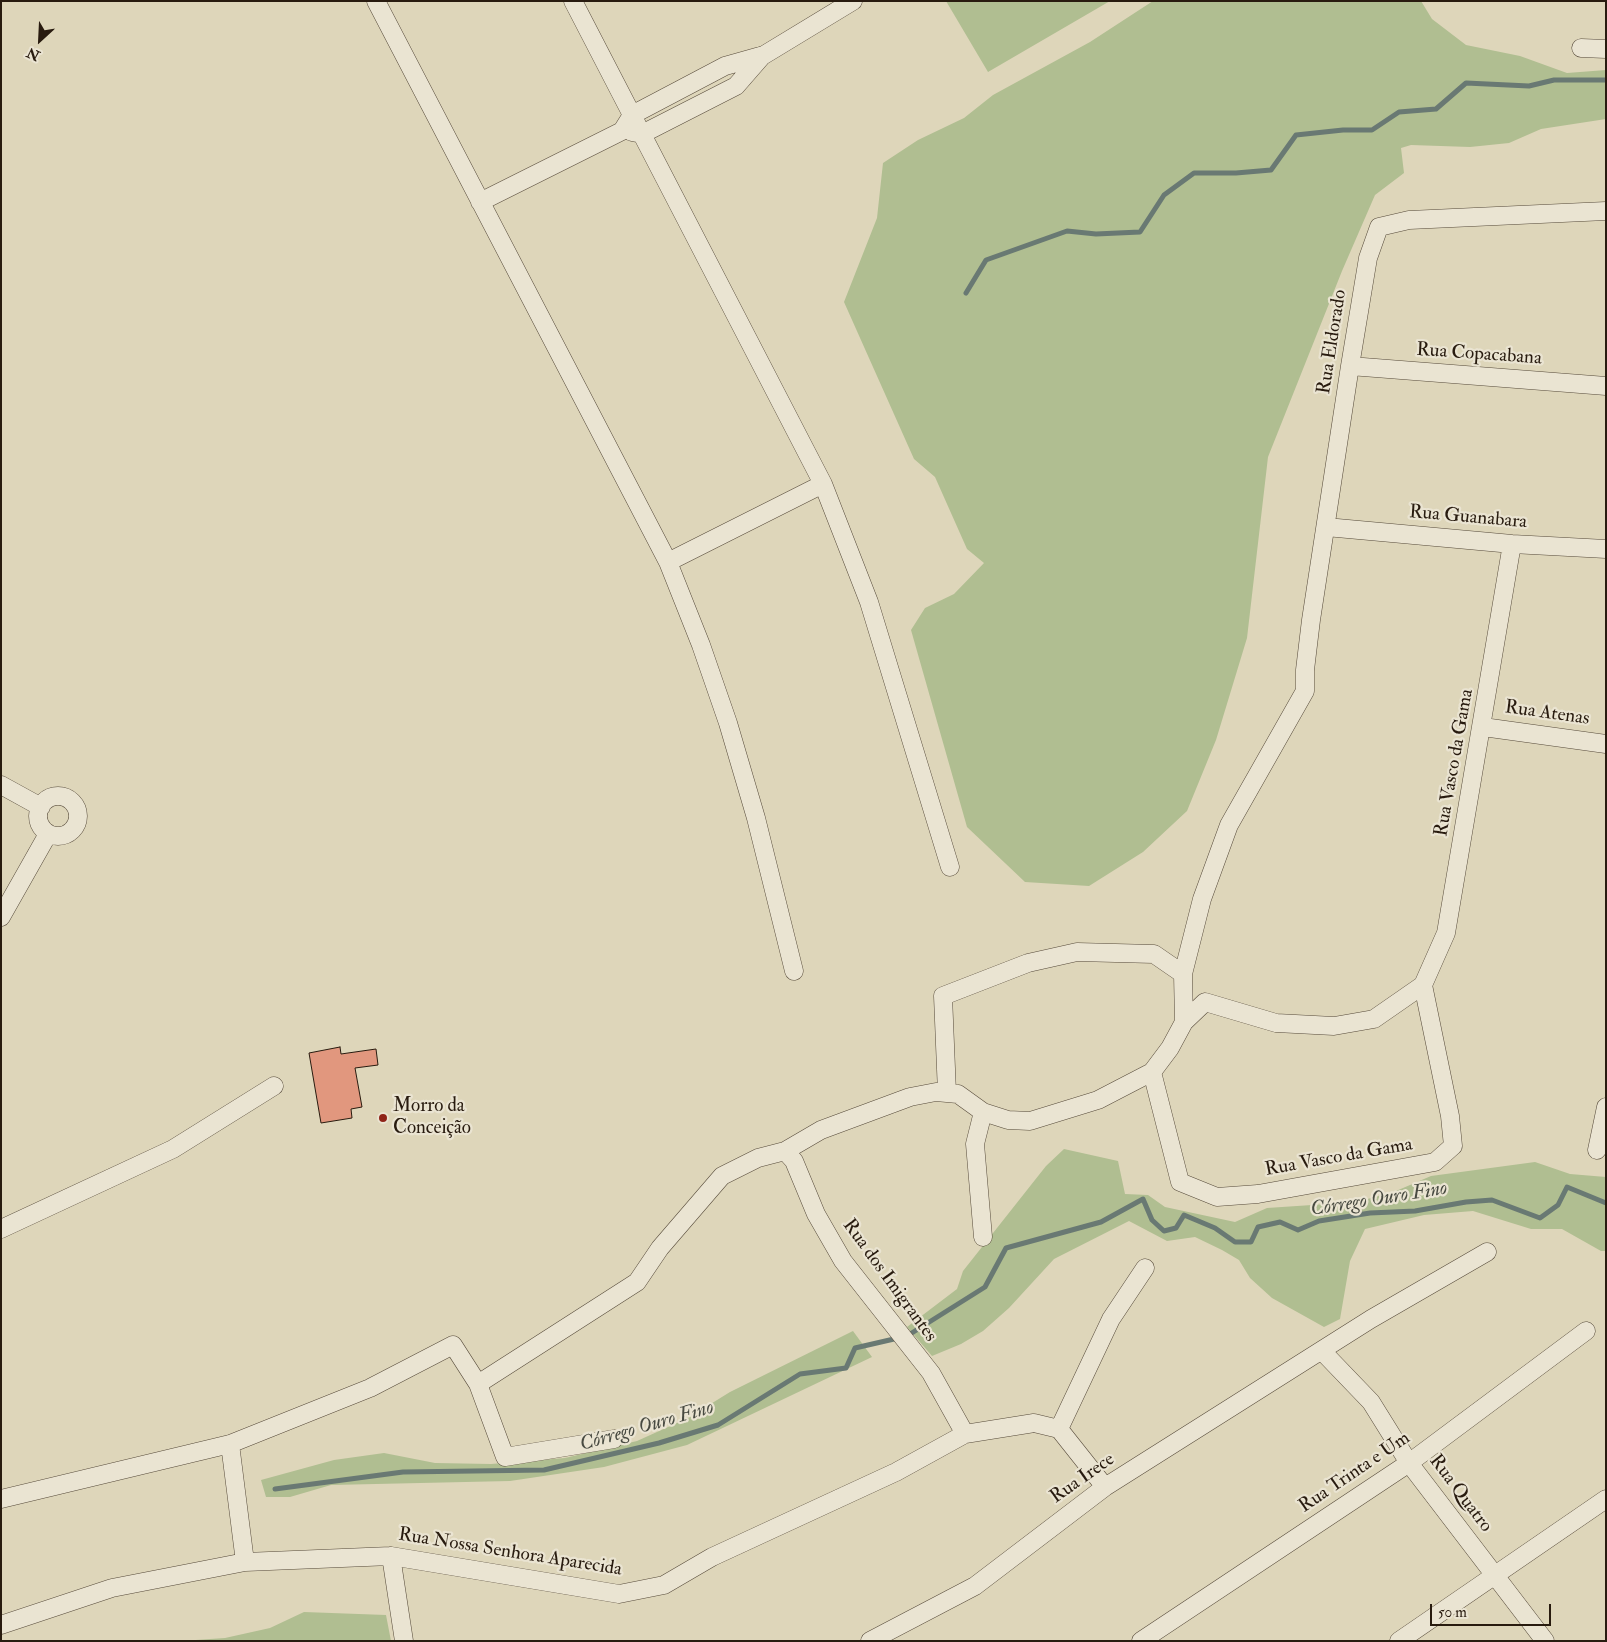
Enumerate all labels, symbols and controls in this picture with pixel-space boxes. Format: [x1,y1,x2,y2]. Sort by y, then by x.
north arrow [15,15,65,65]
text: N [24,44,43,64]
street label: Rua Eldorado [1313,288,1353,396]
street label: Rua Copacabana [1415,339,1543,371]
street label: Rua Guanabara [1408,501,1528,535]
street label: Rua Vasco da Gama [1431,687,1479,839]
street label: Rua Atenas [1503,697,1591,731]
place label: Morro da Conceição [393,1096,471,1140]
marker: Morro da Conceição [377,1112,389,1124]
street label: Rua Vasco da Gama [1263,1134,1415,1182]
water label: Córrego Ouro Fino [1309,1177,1449,1223]
street label: Rua dos Imigrantes [837,1215,941,1347]
water label: Córrego Ouro Fino [577,1396,717,1458]
street label: Rua Trinta e Um [1295,1427,1415,1519]
street label: Rua Irece [1046,1449,1120,1509]
street label: Rua Quatro [1424,1451,1496,1537]
street label: Rua Nossa Senhora Aparecida [397,1524,623,1582]
scale bar [1432,1594,1553,1626]
text: 50 m [1438,1603,1467,1622]

